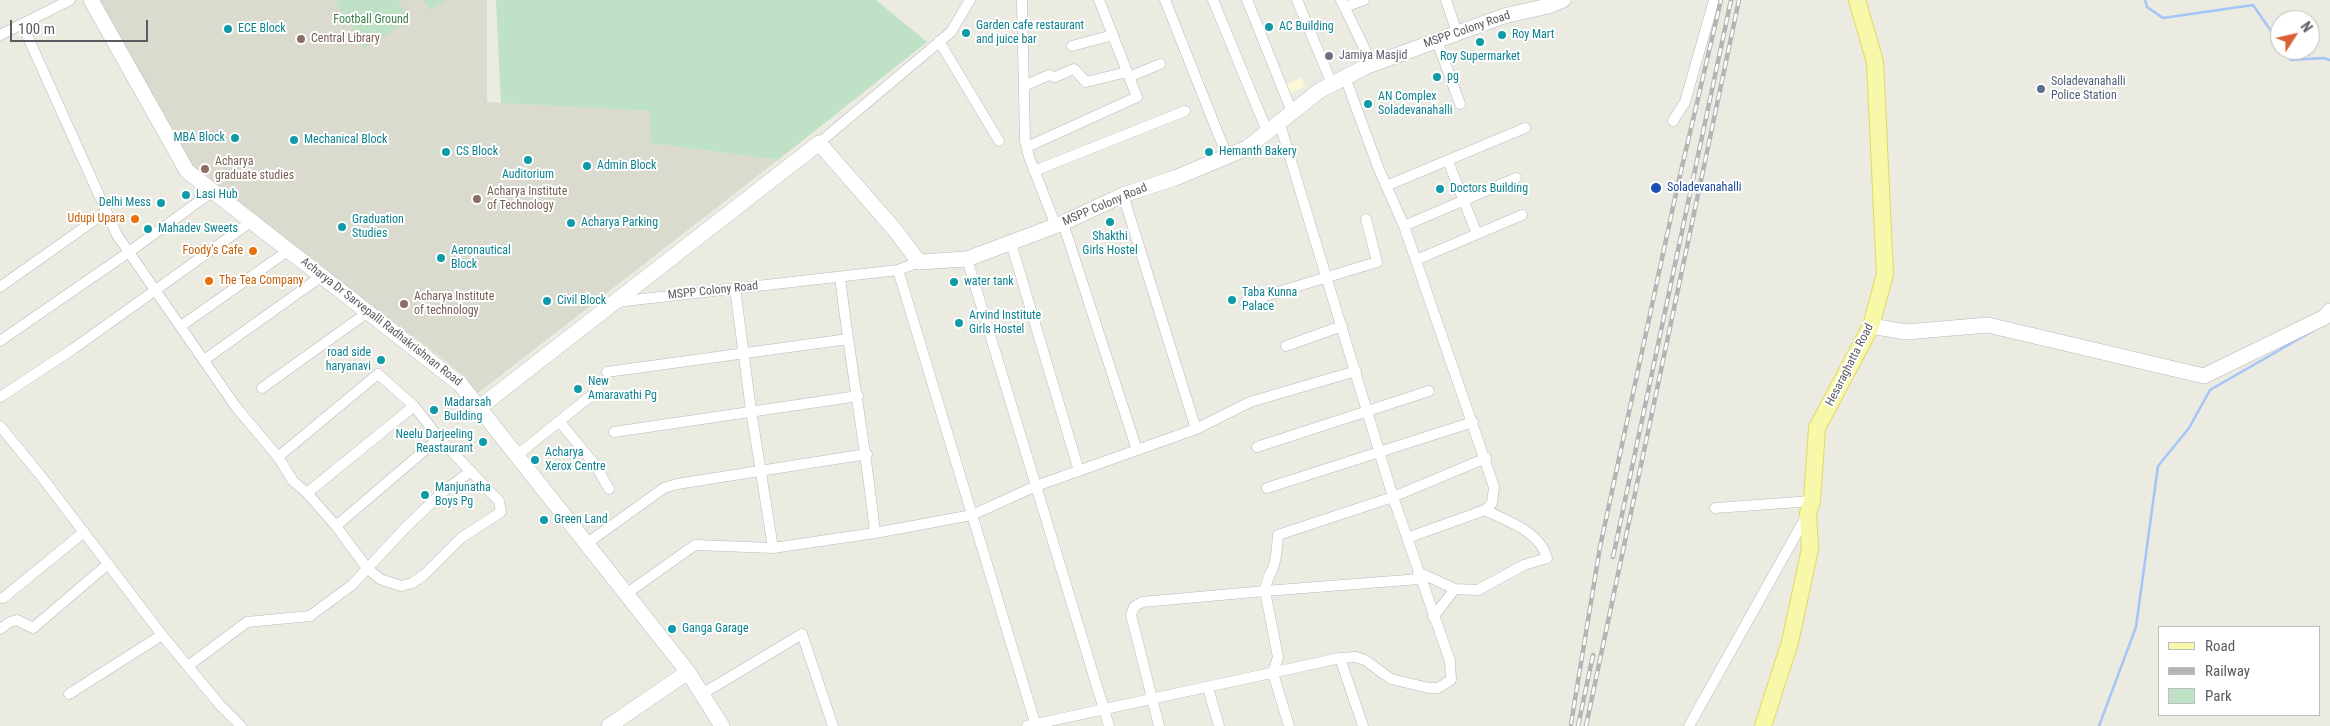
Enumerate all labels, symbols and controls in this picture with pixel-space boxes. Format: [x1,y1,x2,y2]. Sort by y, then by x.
street label: MSPP Colony Road [1422,8,1512,52]
scale bar [12,10,150,42]
north arrow [2270,10,2320,60]
park label: Football Ground [333,13,409,27]
place label: Garden cafe restaurant and juice bar [976,19,1084,47]
text: N [2297,19,2315,35]
text: 100 m [18,20,55,38]
place label: AC Building [1279,20,1334,34]
marker: AC Building [1263,21,1275,33]
place label: ECE Block [238,22,286,36]
marker: ECE Block [222,23,234,35]
marker: Garden cafe restaurant and juice bar [960,27,972,39]
place label: Roy Mart [1512,28,1554,42]
marker: Roy Mart [1496,29,1508,41]
place label: Central Library [311,32,380,46]
marker: Central Library [295,33,307,45]
marker: Roy Supermarket [1474,36,1486,48]
place label: Jamiya Masjid [1339,49,1407,63]
marker: Jamiya Masjid [1323,50,1335,62]
place label: Roy Supermarket [1440,50,1520,64]
place label: pg [1447,70,1459,84]
marker: pg [1431,71,1443,83]
place label: Soladevanahalli Police Station [2051,75,2125,103]
marker: Soladevanahalli Police Station [2035,83,2047,95]
place label: AN Complex Soladevanahalli [1378,90,1452,118]
marker: AN Complex Soladevanahalli [1362,98,1374,110]
place label: MBA Block [173,131,225,145]
marker: MBA Block [229,132,241,144]
place label: Mechanical Block [304,133,387,147]
marker: Mechanical Block [288,134,300,146]
place label: CS Block [456,145,498,159]
place label: Hemanth Bakery [1219,145,1297,159]
marker: CS Block [440,146,452,158]
marker: Hemanth Bakery [1203,146,1215,158]
marker: Auditorium [522,154,534,166]
place label: Acharya graduate studies [215,155,294,183]
place label: Admin Block [597,159,657,173]
marker: Admin Block [581,160,593,172]
marker: Acharya graduate studies [199,163,211,175]
place label: Auditorium [502,168,554,182]
street label: MSPP Colony Road [1060,181,1150,229]
marker: Soladevanahalli [1649,181,1663,195]
place label: Soladevanahalli [1667,181,1741,195]
place label: Doctors Building [1450,182,1528,196]
marker: Doctors Building [1434,183,1446,195]
place label: Acharya Institute of Technology [487,185,567,213]
place label: Lasi Hub [196,188,238,202]
marker: Lasi Hub [180,189,192,201]
marker: Acharya Institute of Technology [471,193,483,205]
place label: Delhi Mess [99,196,151,210]
marker: Delhi Mess [155,197,167,209]
place label: Udupi Upara [68,212,125,226]
marker: Udupi Upara [129,213,141,225]
place label: Graduation Studies [352,213,404,241]
place label: Acharya Parking [581,216,658,230]
marker: Shakthi Girls Hostel [1104,216,1116,228]
marker: Acharya Parking [565,217,577,229]
marker: Graduation Studies [336,221,348,233]
place label: Mahadev Sweets [158,222,238,236]
marker: Mahadev Sweets [142,223,154,235]
place label: Shakthi Girls Hostel [1082,230,1138,258]
place label: Foody's Cafe [183,244,243,258]
place label: Aeronautical Block [451,244,511,272]
marker: Foody's Cafe [247,245,259,257]
marker: Aeronautical Block [435,252,447,264]
street label: Acharya Dr Sarvepalli Radhakrishnan Road [298,255,464,389]
place label: The Tea Company [219,274,304,288]
marker: The Tea Company [203,275,215,287]
place label: water tank [964,275,1014,289]
marker: water tank [948,276,960,288]
street label: MSPP Colony Road [667,279,759,303]
place label: Taba Kunna Palace [1242,286,1297,314]
place label: Acharya Institute of technology [414,290,494,318]
place label: Civil Block [557,294,606,308]
marker: Taba Kunna Palace [1226,294,1238,306]
marker: Civil Block [541,295,553,307]
marker: Acharya Institute of technology [398,298,410,310]
place label: Arvind Institute Girls Hostel [969,309,1041,337]
marker: Arvind Institute Girls Hostel [953,317,965,329]
street label: Hesaraghatta Road [1823,321,1877,409]
place label: road side haryanavi [326,346,371,374]
marker: road side haryanavi [375,354,387,366]
place label: New Amaravathi Pg [588,375,657,403]
marker: New Amaravathi Pg [572,383,584,395]
place label: Madarsah Building [444,396,491,424]
marker: Madarsah Building [428,404,440,416]
place label: Neelu Darjeeling Reastaurant [396,428,473,456]
marker: Neelu Darjeeling Reastaurant [477,436,489,448]
place label: Acharya Xerox Centre [545,446,606,474]
marker: Acharya Xerox Centre [529,454,541,466]
place label: Manjunatha Boys Pg [435,481,491,509]
marker: Manjunatha Boys Pg [419,489,431,501]
place label: Green Land [554,513,608,527]
marker: Green Land [538,514,550,526]
place label: Ganga Garage [682,622,749,636]
marker: Ganga Garage [666,623,678,635]
legend [2158,626,2320,716]
text: Road [2205,637,2235,655]
text: Railway [2205,662,2250,680]
text: Park [2205,687,2232,705]

